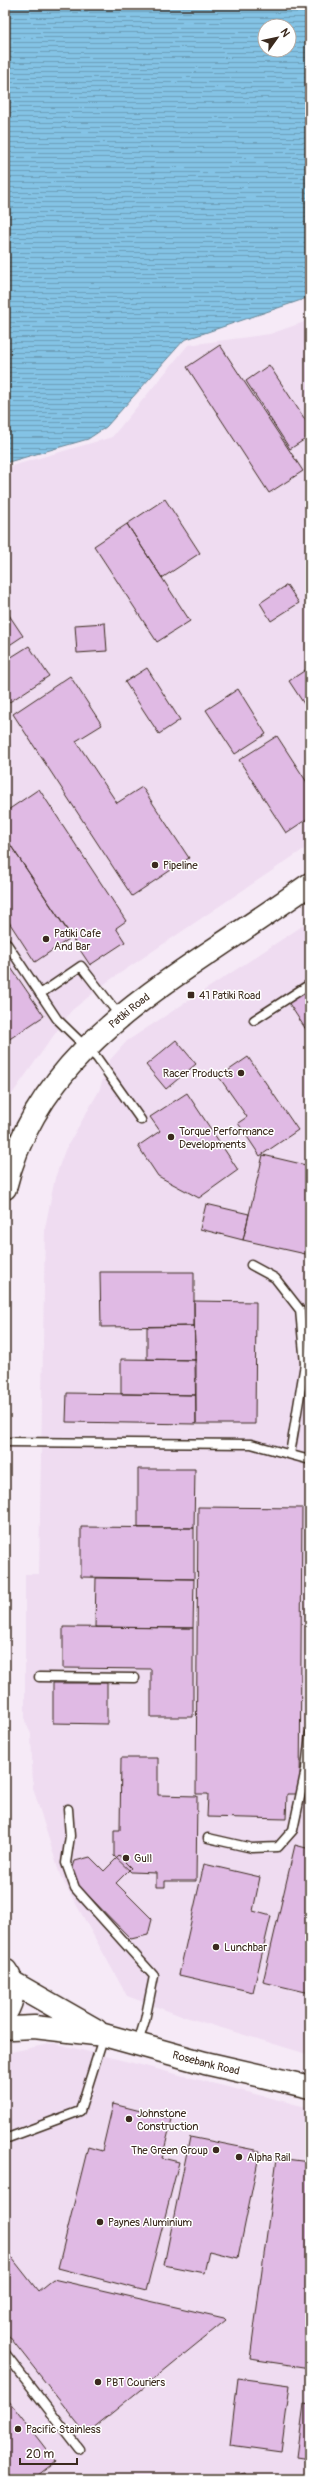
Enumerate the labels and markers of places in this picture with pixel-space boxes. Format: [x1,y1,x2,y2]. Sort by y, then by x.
place label: Pipeline [163,859,198,872]
marker: Pipeline [150,860,160,870]
place label: Patiki Cafe And Bar [54,927,101,953]
marker: Patiki Cafe And Bar [41,934,51,944]
place label: 41 Patiki Road [199,989,261,1002]
marker: 41 Patiki Road [186,990,196,1000]
place label: Racer Products [163,1067,233,1080]
marker: Racer Products [236,1068,246,1078]
place label: Torque Performance Developments [179,1125,274,1151]
marker: Torque Performance Developments [166,1132,176,1142]
place label: Gull [134,1852,152,1865]
marker: Gull [121,1853,131,1863]
place label: Lunchbar [224,1941,267,1954]
marker: Lunchbar [211,1942,221,1952]
place label: Johnstone Construction [137,2107,198,2133]
marker: Johnstone Construction [124,2114,134,2124]
place label: The Green Group [131,2144,208,2157]
marker: The Green Group [211,2145,221,2155]
place label: Alpha Rail [247,2151,291,2164]
marker: Alpha Rail [234,2152,244,2162]
place label: Paynes Aluminium [108,2216,192,2229]
marker: Paynes Aluminium [95,2217,105,2227]
place label: PBT Couriers [106,2376,165,2389]
marker: PBT Couriers [93,2377,103,2387]
place label: Pacific Stainless [26,2423,101,2436]
marker: Pacific Stainless [13,2424,23,2434]

